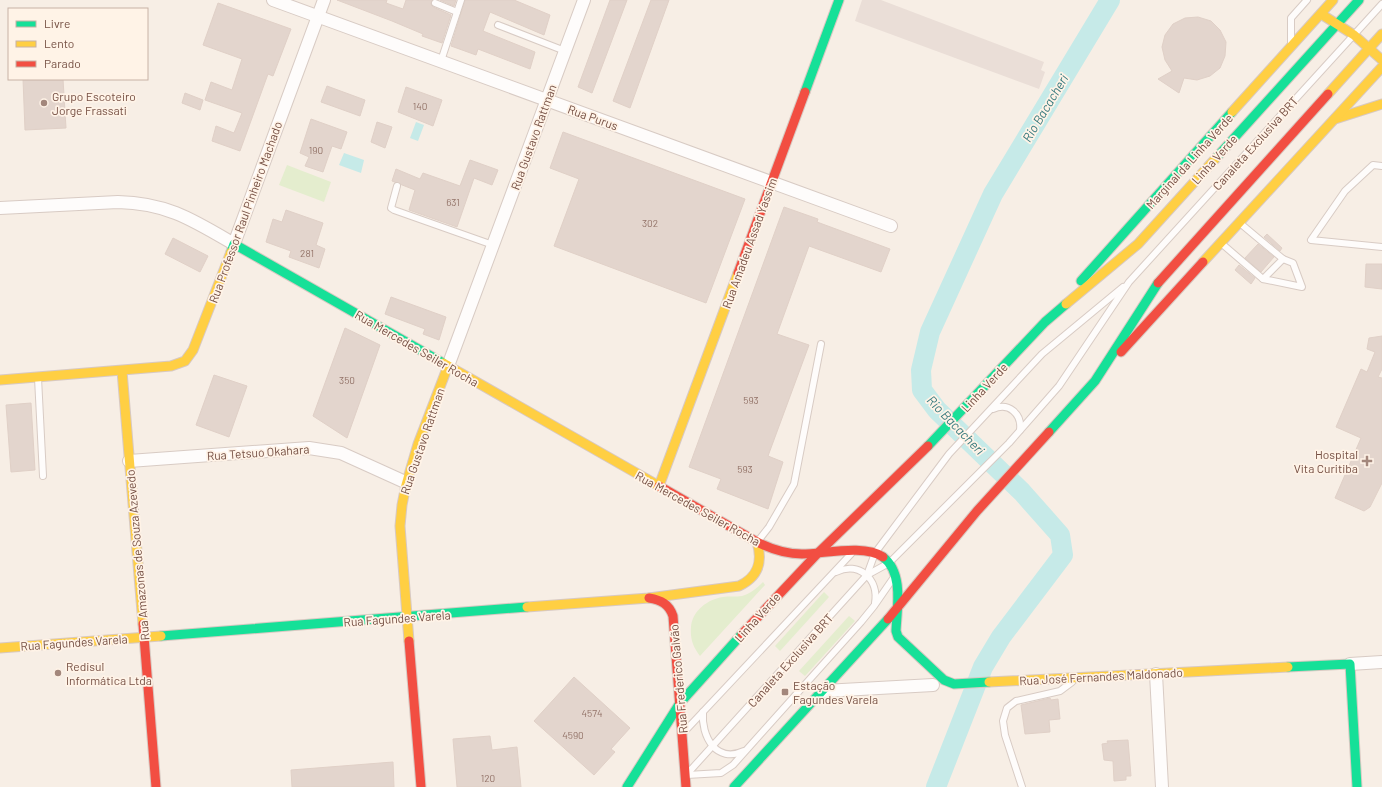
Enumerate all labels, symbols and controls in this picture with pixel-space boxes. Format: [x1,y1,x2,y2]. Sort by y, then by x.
legend [8,8,148,80]
text: Livre [44,16,70,30]
text: Lento [44,36,74,50]
text: Parado [44,56,81,70]
water label: Rio Bacacheri [1019,71,1072,145]
street label: Rua Gustavo Rattman [507,82,559,192]
place label: Grupo Escoteiro Jorge Frassati [52,89,136,117]
street label: Canaleta Exclusiva BRT [1209,93,1301,193]
marker: Grupo Escoteiro Jorge Frassati [39,98,49,108]
house number: 140 [413,100,427,112]
street label: Rua Purus [566,101,620,133]
street label: Marginal da Linha Verde [1143,111,1235,211]
street label: Rua Professor Raul Pinheiro Machado [206,119,284,305]
street label: Linha Verde [1188,131,1240,187]
house number: 190 [309,144,323,156]
street label: Rua Amadeu Assad Yassim [719,176,779,310]
house number: 631 [446,196,460,208]
house number: 302 [642,217,658,229]
house number: 281 [300,247,314,259]
street label: Rua Mercedes Seiler Rocha [353,307,481,389]
street label: Linha Verde [958,360,1010,414]
house number: 350 [339,374,355,386]
street label: Rua Gustavo Rattman [397,386,447,496]
water label: Rio Bacacheri [924,392,989,458]
house number: 593 [743,394,759,406]
street label: Rua Tetsuo Okahara [206,441,310,463]
place label: Hospital Vita Curitiba [1294,447,1358,475]
marker: Hospital Vita Curitiba [1361,455,1373,467]
house number: 593 [737,463,753,475]
street label: Rua Mercedes Seiler Rocha [633,468,763,548]
street label: Rua Amazonas de Souza Azevedo [123,469,151,641]
street label: Linha Verde [731,589,783,645]
street label: Rua Fagundes Varela [343,607,451,629]
street label: Canaleta Exclusiva BRT [744,610,836,710]
street label: Rua Frederico Galvão [666,624,690,734]
street label: Rua Fagundes Varela [20,631,128,653]
place label: Redisul Informática Ltda [66,659,152,687]
street label: Rua José Fernandes Maldonado [1019,665,1183,687]
marker: Redisul Informática Ltda [53,668,63,678]
place label: Estação Fagundes Varela [793,678,878,706]
marker: Estação Fagundes Varela [780,687,790,697]
house number: 4574 [582,707,602,719]
house number: 4590 [562,729,584,741]
house number: 120 [481,772,495,784]

